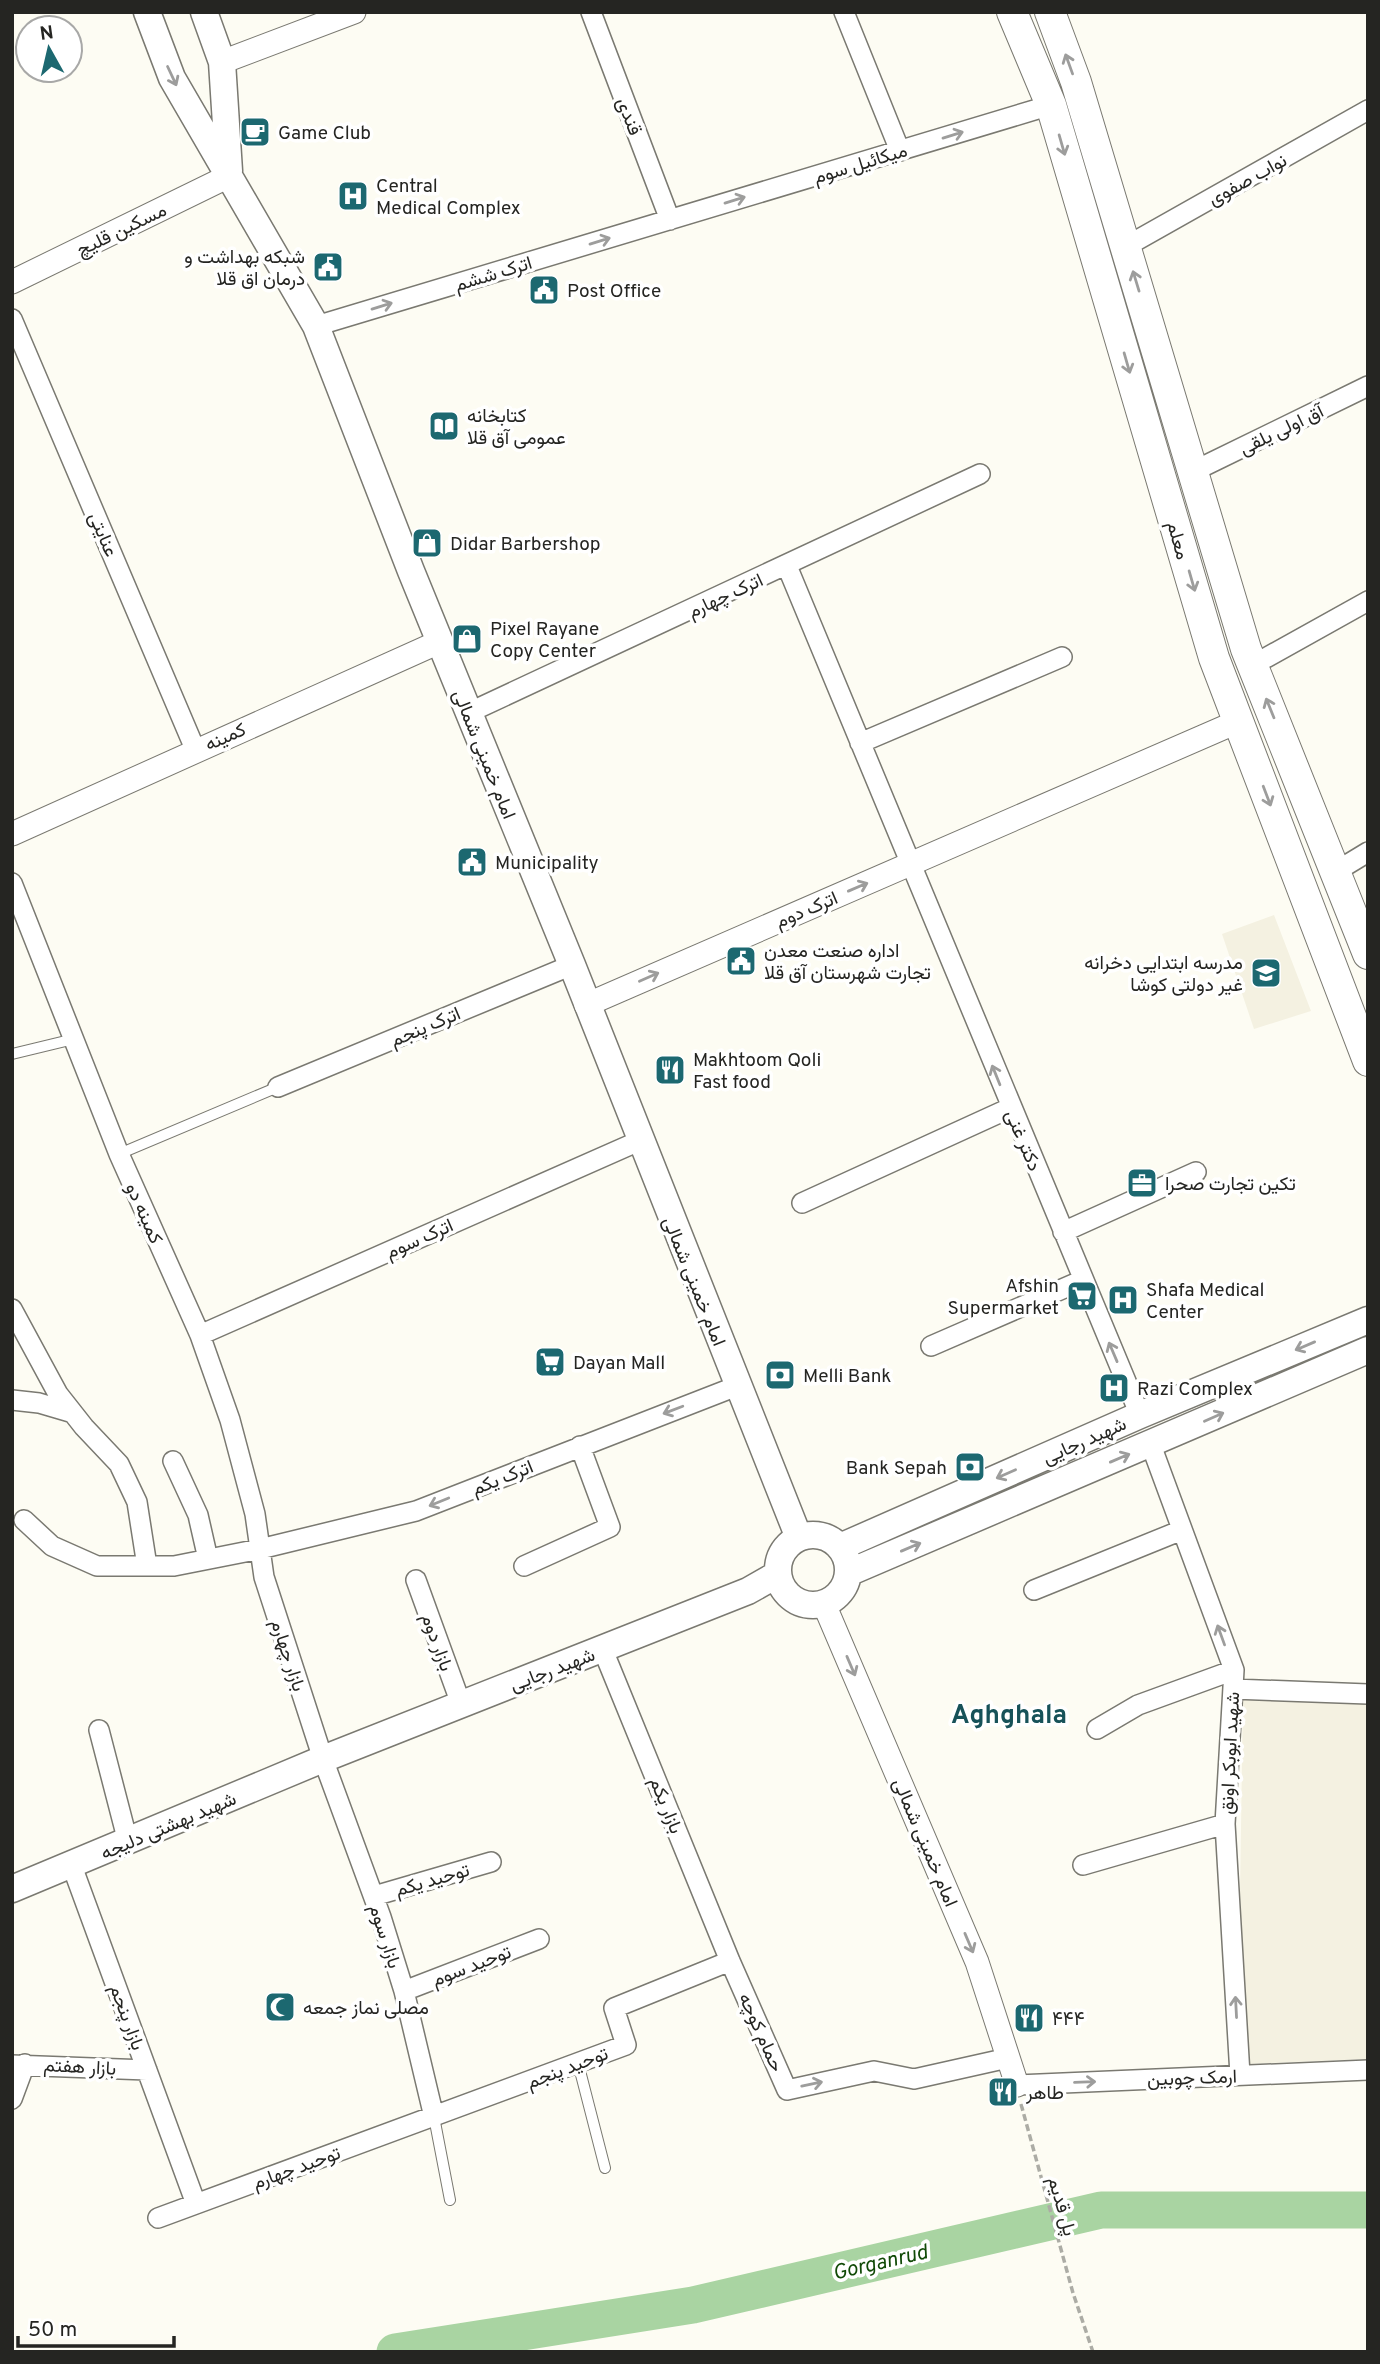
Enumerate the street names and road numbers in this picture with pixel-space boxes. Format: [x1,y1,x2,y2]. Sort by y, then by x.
street label: قندی [610,94,646,139]
street label: میکائیل سوم [811,139,910,191]
street label: نواب صفوی [1204,149,1292,212]
street label: مسکین قلیچ [73,199,171,263]
street label: اترک ششم [452,252,535,298]
street label: آق اولی یلقی [1236,399,1329,462]
street label: عنایتی [82,509,122,561]
street label: معلم [1160,518,1194,563]
street label: اترک چهارم [684,569,767,625]
street label: امام خمینی شمالی [446,686,520,823]
street label: کمینه [202,718,250,757]
street label: اترک دوم [772,887,842,935]
street label: اترک پنجم [387,1002,465,1053]
street label: دکتر غنی [998,1106,1046,1175]
street label: کمینه دو [119,1179,167,1248]
street label: امام خمینی شمالی [656,1213,730,1350]
street label: اترک سوم [382,1214,457,1265]
street label: شهید رجایی [1039,1413,1131,1471]
street label: اترک یکم [468,1456,537,1502]
street label: بازار دوم [415,1610,458,1675]
street label: بازار چهارم [264,1616,310,1695]
street label: شهید رجایی [507,1644,599,1698]
street label: شهید ابوبکر اونق [1216,1691,1246,1815]
street label: بازار یکم [643,1774,687,1838]
street label: امام خمینی شمالی [886,1775,962,1911]
street label: شهید بهشتی دلیجه [97,1787,240,1866]
street label: توحید یکم [393,1859,473,1903]
street label: بازار سوم [363,1902,406,1972]
street label: توحید سوم [429,1941,515,1993]
street label: بازار پنجم [103,1981,149,2054]
street label: حمام کوچه [732,1990,788,2076]
street label: توحید پنجم [523,2042,612,2095]
street label: بازار هفتم [43,2054,117,2082]
street label: ارمک چوبین [1147,2065,1237,2093]
street label: توحید چهارم [249,2142,344,2196]
street label: پل قدیم [1041,2174,1081,2239]

